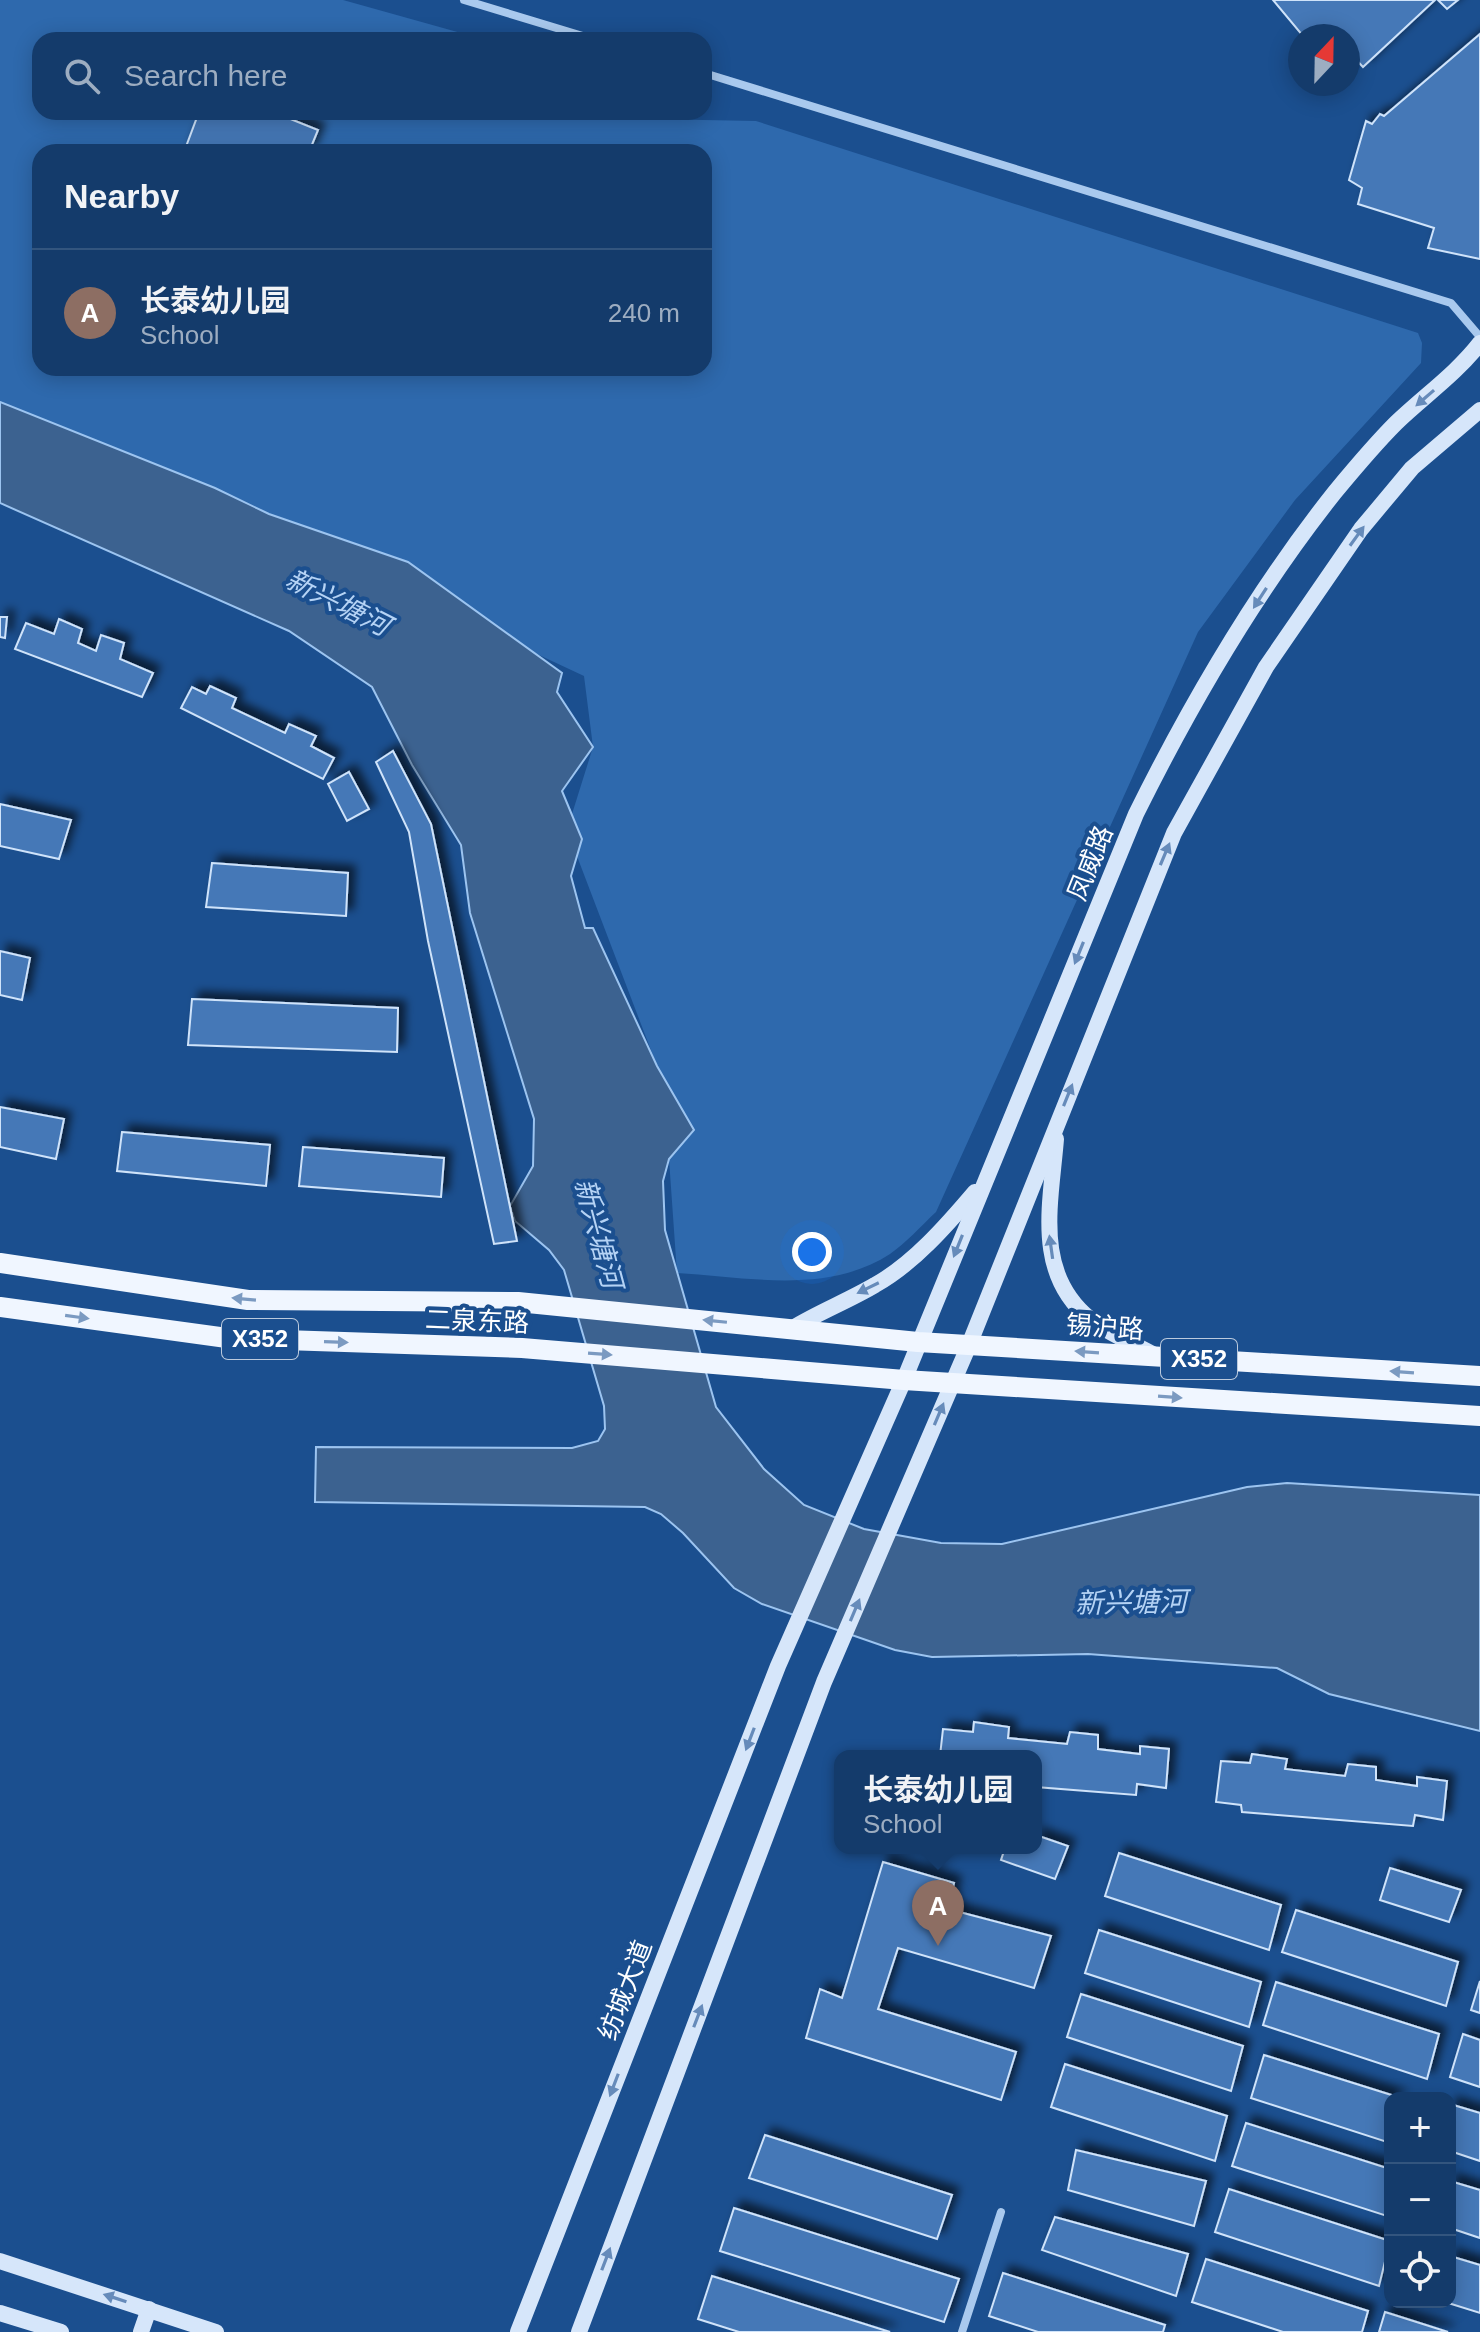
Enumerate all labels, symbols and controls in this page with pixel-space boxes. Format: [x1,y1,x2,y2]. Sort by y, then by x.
north arrow [1288,24,1360,96]
search box [32,32,712,120]
icon: search [60,54,104,98]
text: Search here [124,59,287,92]
text: Nearby [64,177,179,215]
text: 长泰幼儿园 [140,284,290,317]
text: A [81,298,99,328]
text: 240 m [608,298,680,328]
text: School [140,320,220,350]
one-way arrow [1415,389,1435,406]
one-way arrow [1348,526,1364,546]
water label: 新兴塘河 [281,563,399,644]
one-way arrow [1253,588,1268,609]
street label: 凤威路 [1061,821,1119,905]
one-way arrow [1159,842,1172,866]
one-way arrow [1072,942,1085,966]
one-way arrow [1062,1083,1075,1107]
water label: 新兴塘河 [569,1175,629,1296]
your location [792,1232,832,1272]
one-way arrow [952,1234,965,1258]
one-way arrow [1044,1234,1057,1259]
one-way arrow [856,1281,879,1294]
one-way arrow [231,1292,256,1305]
street label: 二泉东路 [425,1304,529,1338]
street label: 锡沪路 [1065,1309,1145,1345]
one-way arrow [65,1311,90,1324]
one-way arrow [702,1314,727,1327]
road number: X352 [222,1319,298,1359]
one-way arrow [324,1335,349,1348]
road number: X352 [1161,1339,1237,1379]
one-way arrow [1074,1345,1099,1358]
one-way arrow [588,1348,613,1361]
one-way arrow [1389,1365,1414,1378]
one-way arrow [1158,1391,1183,1404]
one-way arrow [932,1402,945,1426]
water label: 新兴塘河 [1075,1586,1192,1619]
one-way arrow [849,1599,862,1622]
one-way arrow [743,1727,756,1751]
popup [834,1750,1042,1854]
text: 长泰幼儿园 [863,1773,1013,1806]
text: School [863,1809,943,1839]
pin: A [912,1880,964,1946]
street label: 纺城大道 [592,1936,658,2044]
one-way arrow [692,2004,705,2028]
one-way arrow [607,2073,620,2097]
map controls [1384,2092,1456,2308]
button: + [1384,2092,1456,2164]
button: − [1384,2164,1456,2236]
button: locate [1384,2236,1456,2308]
one-way arrow [600,2247,613,2271]
one-way arrow [103,2292,127,2304]

